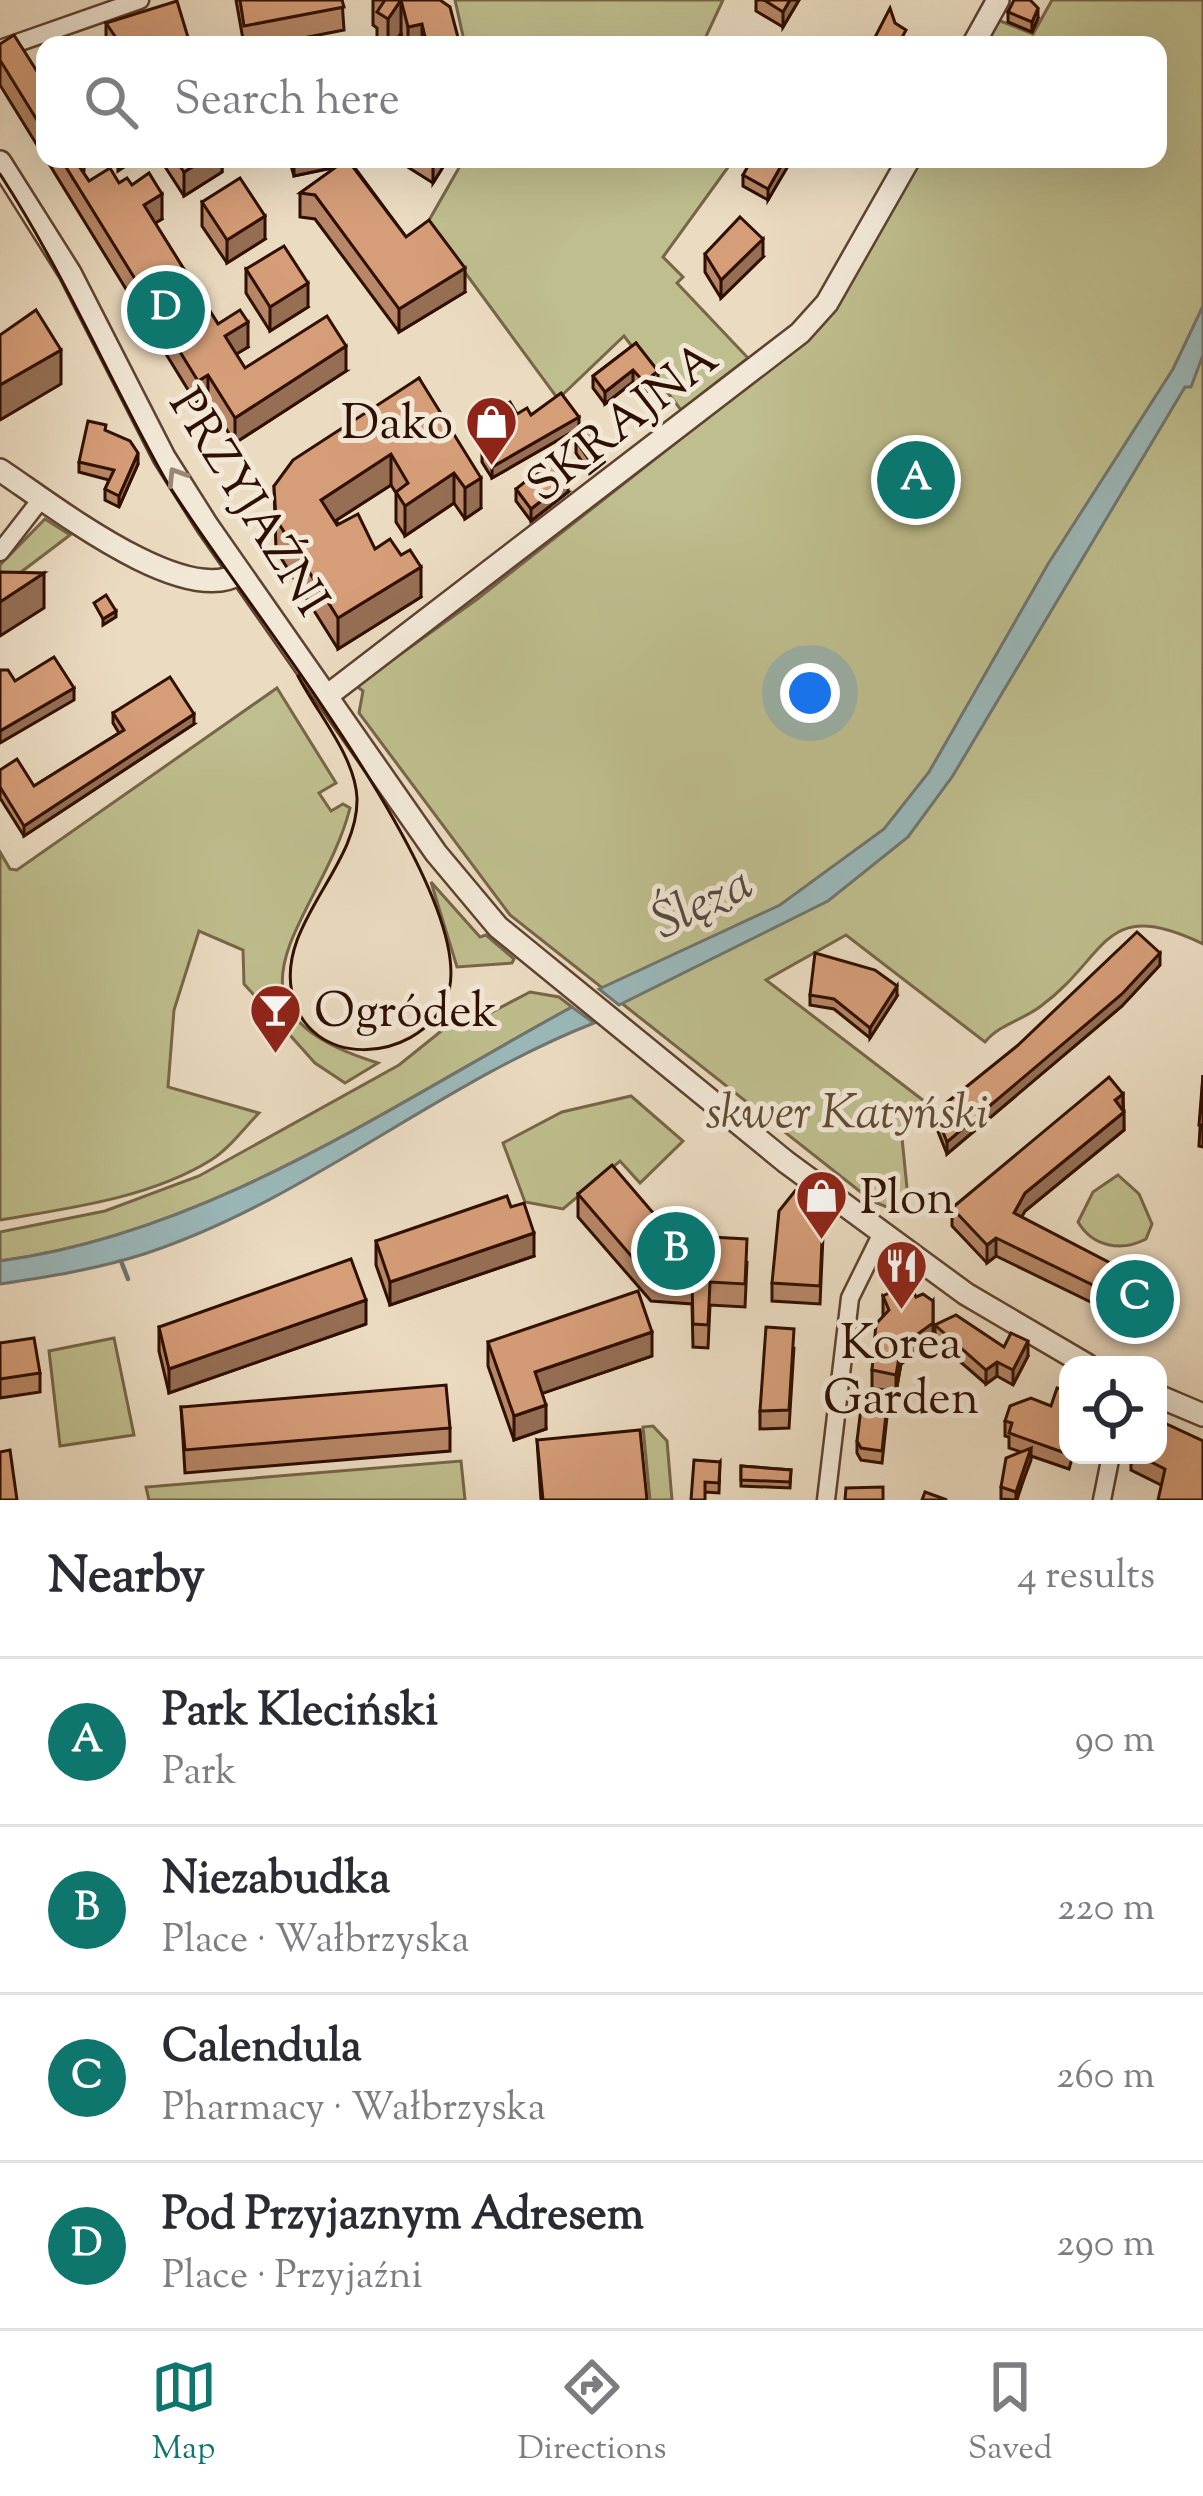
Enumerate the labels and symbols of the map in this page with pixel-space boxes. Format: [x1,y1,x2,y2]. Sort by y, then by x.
pin: D [127,265,205,355]
street label: SKRAJNA [514,327,735,521]
street label: PRZYJAŹNI [149,377,344,631]
place label: Dako [341,392,453,461]
shop icon: Dako [464,393,520,467]
pin: A [877,435,955,525]
one-way arrow [168,467,190,489]
your location [780,663,840,723]
water label: Ślęza [641,849,766,961]
place label: Ogródek [314,980,498,1049]
bar icon: Ogródek [247,981,303,1055]
park label: skwer Katyński [706,1081,988,1150]
place label: Plon [860,1167,955,1236]
shop icon: Plon [793,1168,849,1242]
pin: B [637,1206,715,1296]
restaurant icon: Korea Garden [873,1237,929,1311]
pin: C [1096,1254,1174,1344]
place label: Korea Garden [823,1312,979,1436]

